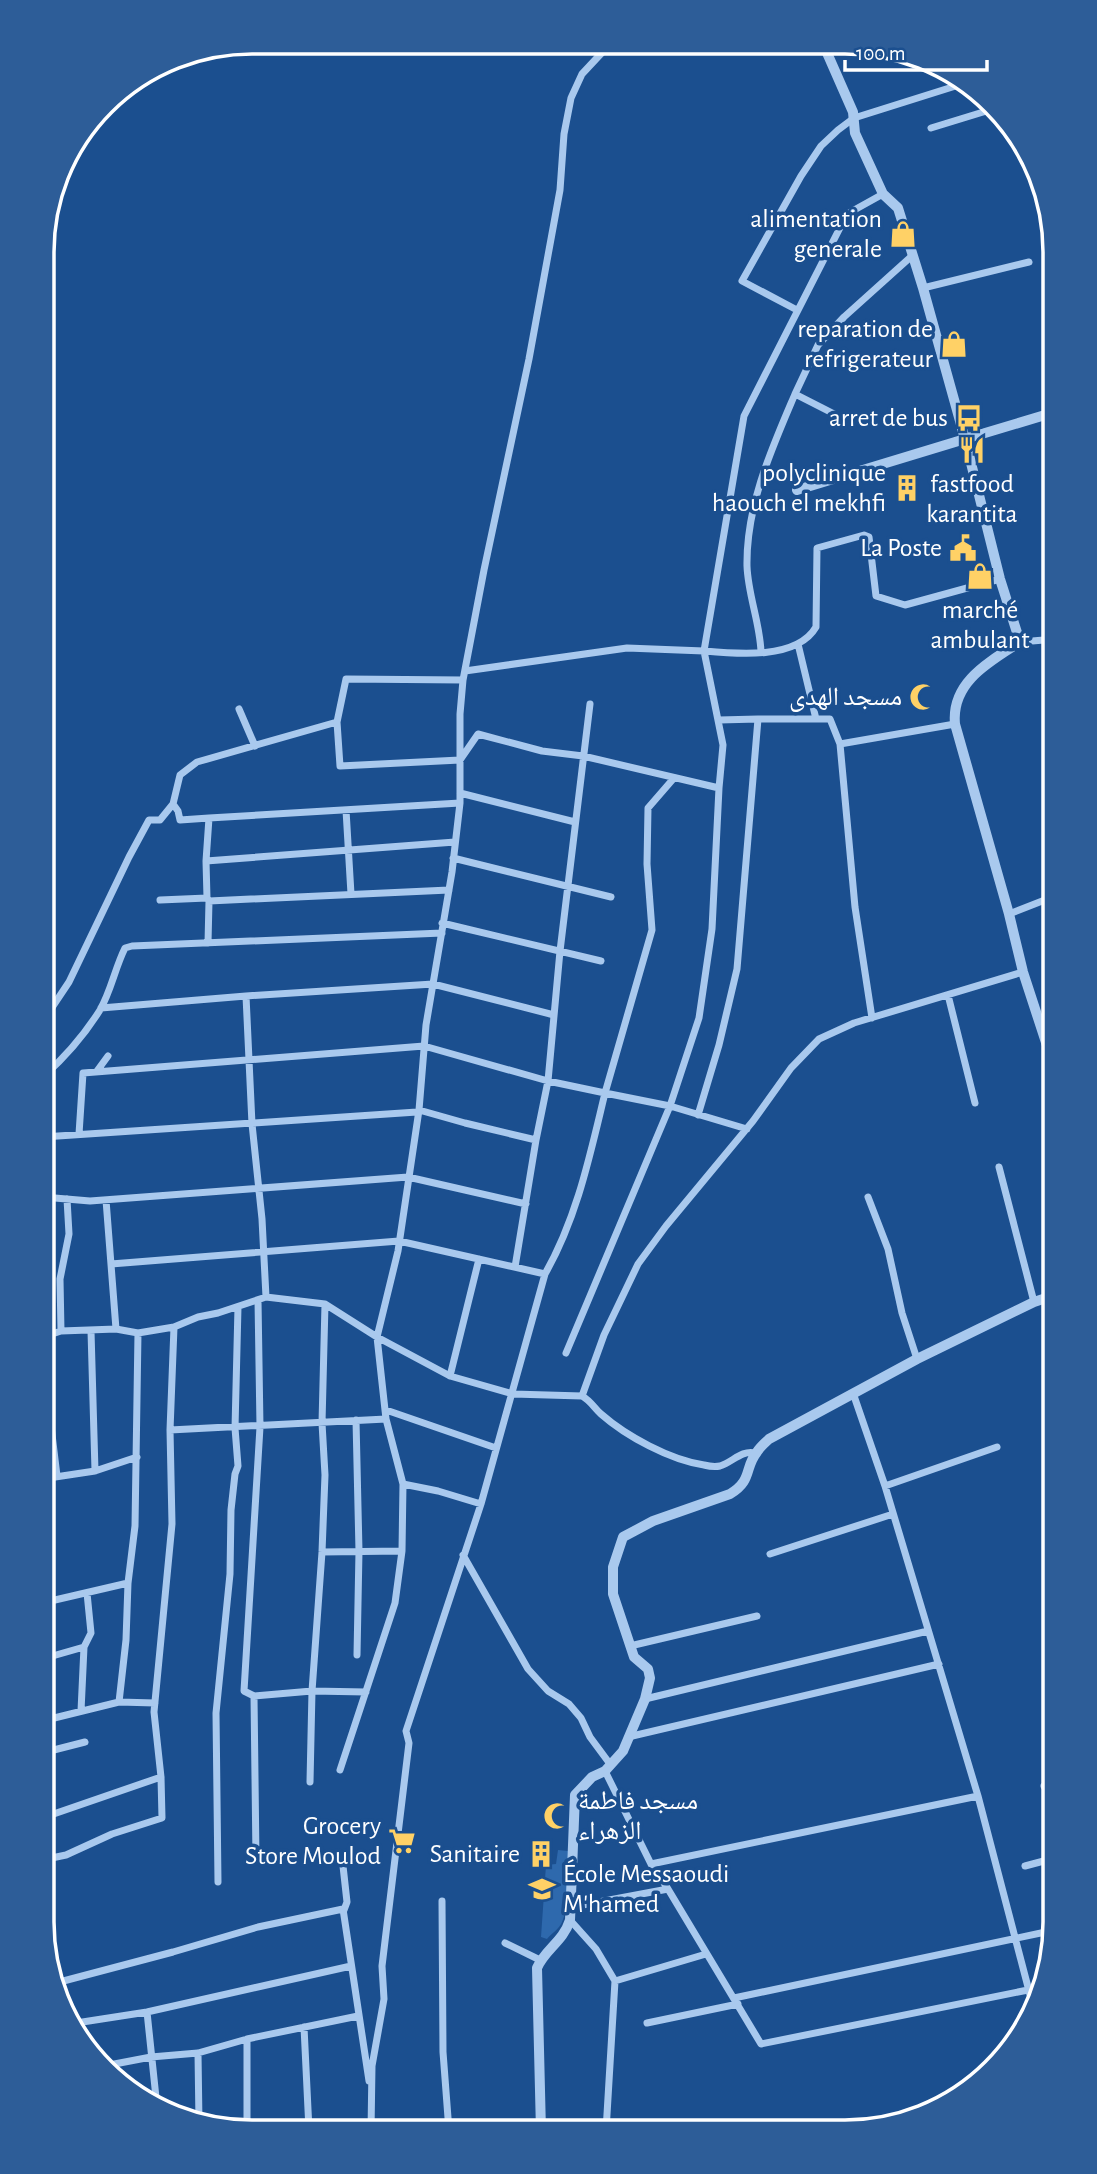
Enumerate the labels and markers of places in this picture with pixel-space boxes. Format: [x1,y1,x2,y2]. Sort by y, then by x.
place label: alimentation generale [750,206,882,262]
shop icon: alimentation generale [888,219,918,249]
place label: reparation de refrigerateur [797,316,934,372]
shop icon: reparation de refrigerateur [939,329,969,359]
bus stop icon: arret de bus [954,403,984,433]
place label: arret de bus [829,405,948,431]
restaurant icon: fastfood karantita [957,435,987,465]
place label: polyclinique haouch el mekhfi [712,460,886,516]
place label: fastfood karantita [926,471,1018,527]
building icon: polyclinique haouch el mekhfi [892,473,922,503]
public building icon: La Poste [948,533,978,563]
place label: La Poste [860,535,942,561]
shop icon: marché ambulant [965,561,995,591]
place label: marché ambulant [930,597,1030,653]
mosque icon: مسجد الهدى [908,682,938,712]
place label: مسجد الهدى [789,684,902,712]
place label: مسجد فاطمة الزهراء [578,1788,698,1845]
mosque icon: مسجد فاطمة الزهراء [542,1801,572,1831]
place label: Grocery Store Moulod [245,1813,381,1869]
supermarket icon: Grocery Store Moulod [387,1826,417,1856]
building icon: Sanitaire [526,1839,556,1869]
place label: Sanitaire [430,1841,520,1867]
place label: École Messaoudi M'hamed [563,1859,729,1917]
school or university icon: École Messaoudi M'hamed [527,1874,557,1904]

